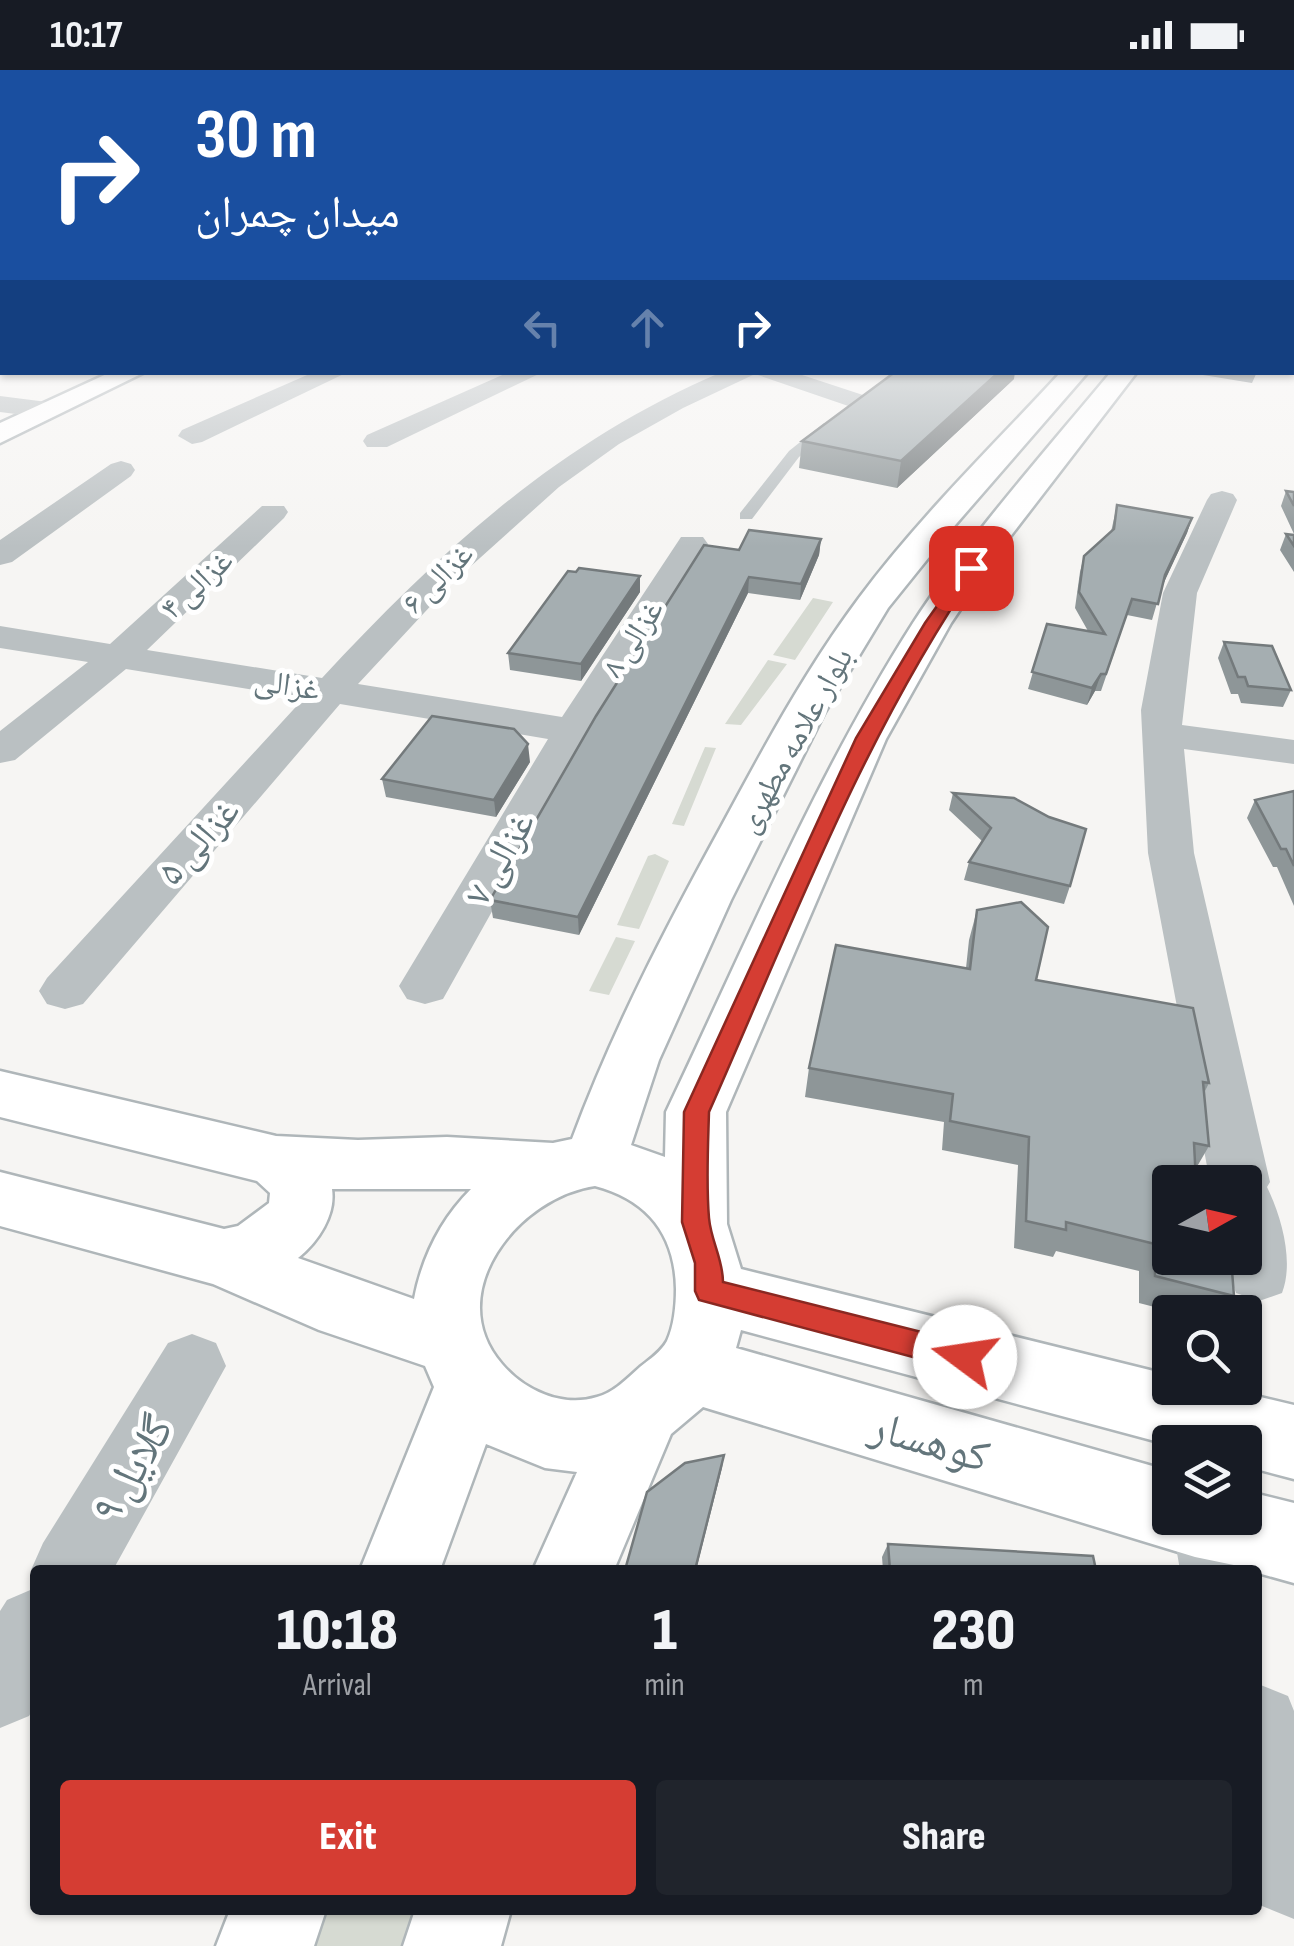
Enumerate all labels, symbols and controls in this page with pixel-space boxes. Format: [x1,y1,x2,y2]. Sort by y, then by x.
text: 10:17 [50,13,122,58]
text: 30 m [195,94,317,178]
icon: right [30,110,160,240]
text: میدان چمران [195,186,400,241]
icon: left [515,300,570,355]
icon: ahead [620,300,675,355]
icon: right [725,300,780,355]
pin [929,526,1014,611]
street label: غزالی ۶ [394,535,482,623]
icon: arrive [944,541,999,596]
street label: غزالی ۴ [153,542,241,628]
street label: غزالی ۸ [594,593,673,685]
street label: بلوار علامه مطهری [728,641,862,840]
street label: غزالی [251,661,322,710]
street label: غزالی ۵ [149,789,250,895]
street label: غزالی ۷ [456,804,545,914]
north arrow [1152,1165,1262,1275]
map controls [1152,1165,1262,1535]
button: search [1152,1295,1262,1405]
position arrow [913,1305,1017,1409]
street label: کوهسار [863,1399,995,1486]
street label: گلایل ۹ [80,1406,186,1533]
button: layers [1152,1425,1262,1535]
text: 10:18 [277,1595,398,1667]
text: 1 [652,1595,677,1667]
text: 230 [931,1595,1015,1667]
text: Arrival [303,1666,372,1705]
text: min [645,1666,685,1705]
text: m [963,1666,984,1705]
button: Exit [60,1780,636,1895]
button: Share [656,1780,1232,1895]

